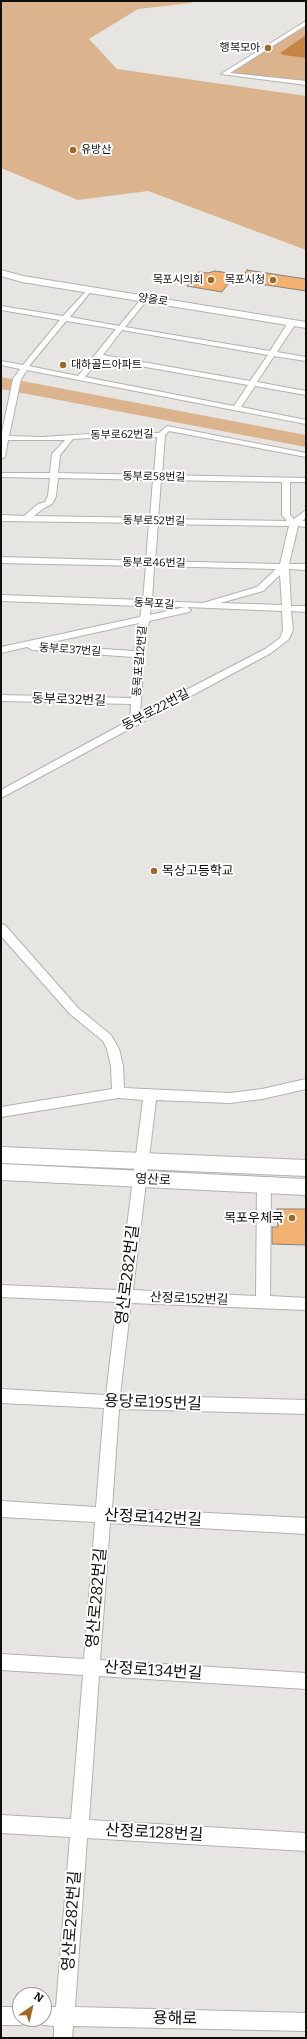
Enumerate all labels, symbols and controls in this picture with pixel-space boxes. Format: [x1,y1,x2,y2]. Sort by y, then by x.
place label: 행복모아 [220,41,260,55]
marker: 행복모아 [263,43,273,53]
place label: 유방산 [81,143,111,157]
marker: 유방산 [68,145,78,155]
place label: 목포시의회 [152,273,203,287]
place label: 목포시청 [225,273,265,287]
marker: 목포시의회 [206,275,216,285]
marker: 목포시청 [268,275,278,285]
street label: 양을로 [137,291,169,309]
place label: 대하골드아파트 [71,358,142,372]
marker: 대하골드아파트 [58,360,68,370]
street label: 동부로62번길 [90,428,154,442]
street label: 동부로58번길 [122,470,186,484]
street label: 동부로52번길 [123,514,185,528]
street label: 동부로46번길 [122,556,186,570]
street label: 동목포길 [133,596,175,612]
street label: 동목포길12번길 [130,625,150,697]
street label: 동부로37번길 [38,641,102,659]
street label: 동부로22번길 [120,686,192,734]
street label: 동부로32번길 [32,691,106,709]
place label: 목상고등학교 [162,863,234,879]
marker: 목상고등학교 [149,866,159,876]
street label: 영산로 [135,1171,171,1189]
place label: 목포우체국 [224,1210,284,1226]
marker: 목포우체국 [287,1213,297,1223]
street label: 영산로282번길 [112,1224,144,1326]
street label: 산정로152번길 [149,1290,229,1308]
street label: 용당로195번길 [104,1392,202,1414]
street label: 산정로142번길 [103,1506,203,1530]
street label: 영산로282번길 [83,1547,111,1649]
street label: 산정로134번길 [103,1658,203,1684]
street label: 산정로128번길 [104,1821,204,1845]
street label: 영산로282번길 [59,1870,85,1972]
north arrow [12,1987,52,2027]
text: N [31,1990,46,2005]
street label: 용해로 [153,2009,197,2029]

